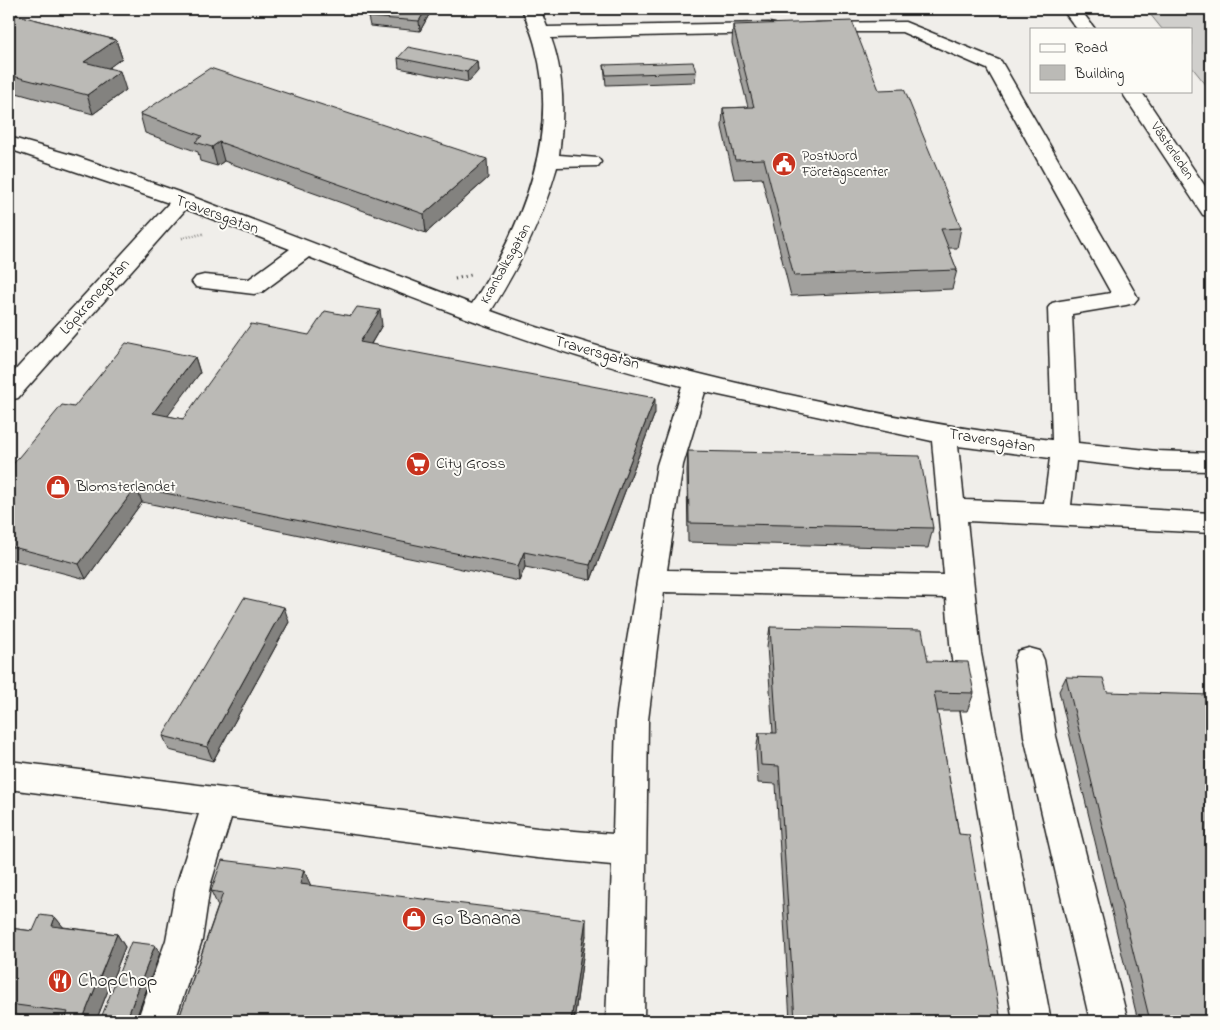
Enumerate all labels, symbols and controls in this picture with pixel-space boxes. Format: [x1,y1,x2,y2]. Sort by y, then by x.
legend [1030,28,1192,92]
text: Road [1075,37,1108,59]
text: Building [1074,63,1124,86]
street label: Västerleden [1144,117,1199,184]
place label: PostNord Företagscenter [801,146,889,184]
public building icon: PostNord Företagscenter [771,151,797,177]
street label: Traversgatan [172,189,262,241]
street label: Kranbalksgatan [475,220,538,309]
street label: Löpkranegatan [54,253,136,341]
street label: Traversgatan [552,329,642,377]
street label: Traversgatan [947,422,1037,460]
supermarket icon: City Gross [405,451,431,477]
place label: City Gross [436,452,506,476]
shop icon: Blomsterlandet [45,474,71,500]
place label: Blomsterlandet [75,475,176,499]
shop icon: Go Banana [401,906,427,932]
place label: Go Banana [432,906,521,933]
restaurant icon: ChopChop [47,968,73,994]
place label: ChopChop [78,968,157,995]

